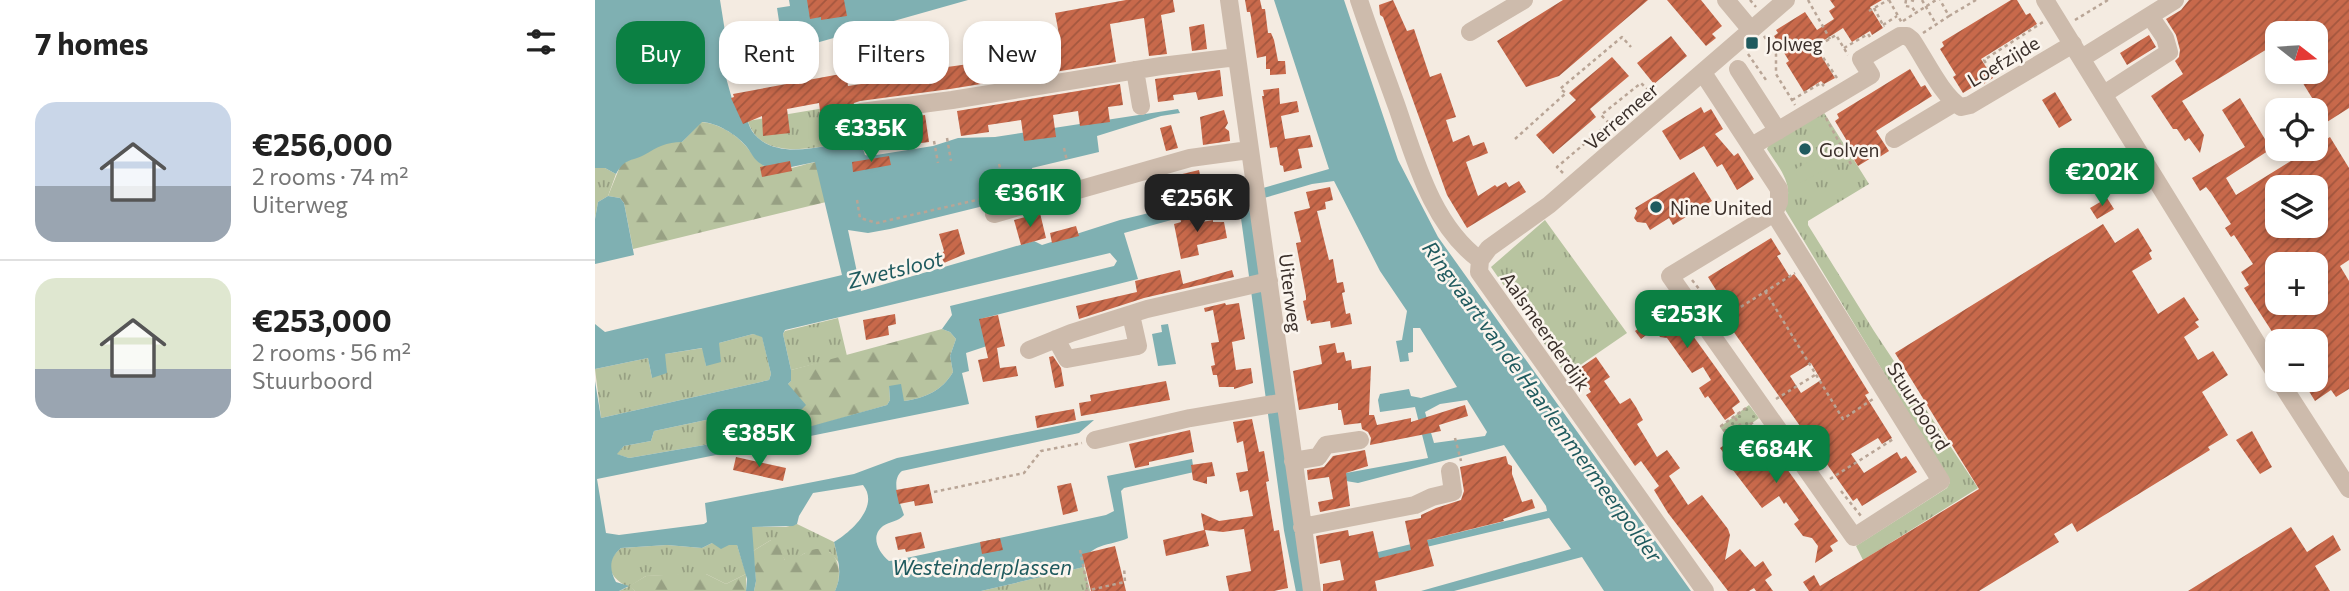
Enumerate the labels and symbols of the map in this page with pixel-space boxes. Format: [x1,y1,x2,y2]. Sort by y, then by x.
north arrow [2265,21,2327,84]
street label: Loefzijde [1963,31,2043,91]
place label: Jolweg [1766,32,1823,55]
marker: Jolweg [1744,35,1760,51]
street label: Verremeer [1579,77,1663,154]
pin: €335K [822,104,920,164]
place label: Golven [1819,138,1879,161]
marker: Golven [1797,141,1813,157]
pin: €202K [2053,148,2151,208]
pin: €361K [981,170,1079,229]
pin: €256K [1148,174,1246,234]
place label: Nine United [1670,196,1772,219]
marker: Nine United [1648,199,1664,215]
water label: Ringvaart van de Haarlemmermeerpolder [1418,236,1668,567]
water label: Zwetsloot [844,245,946,293]
street label: Uiterweg [1275,252,1307,334]
street label: Aalsmeerderdijk [1497,267,1595,395]
pin: €253K [1638,290,1736,350]
street label: Stuurboord [1883,358,1955,454]
pin: €385K [710,410,808,469]
pin: €684K [1727,426,1825,485]
water label: Westeinderplassen [892,554,1072,579]

